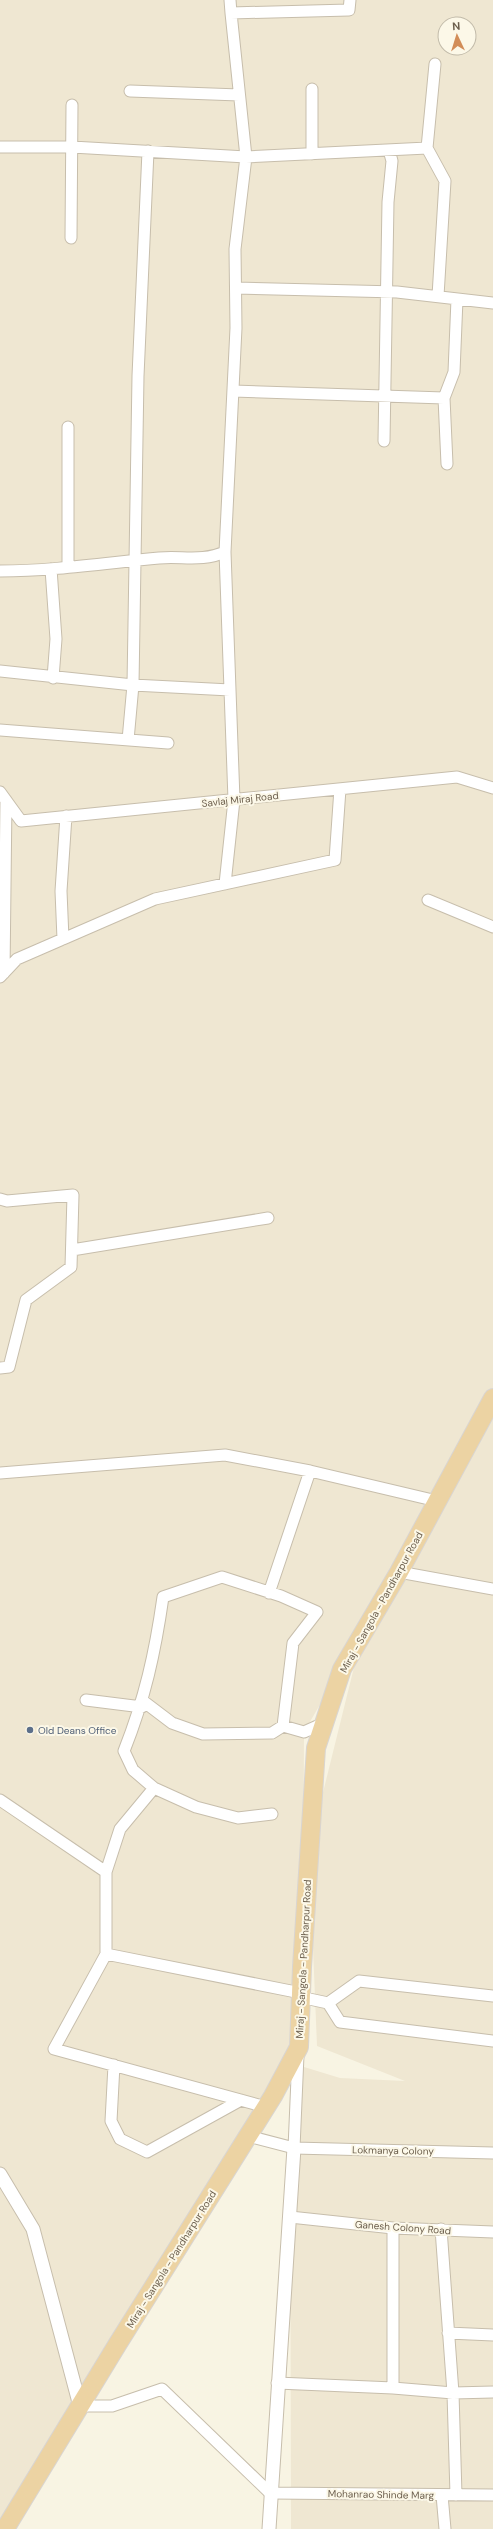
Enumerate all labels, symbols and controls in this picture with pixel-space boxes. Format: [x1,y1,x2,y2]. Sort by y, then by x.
north arrow [437,16,477,56]
text: N [452,19,461,33]
street label: Savlaj Miraj Road [201,789,279,810]
street label: Miraj - Sangola - Pandharpur Road [337,1529,426,1675]
place label: Old Deans Office [38,1724,117,1737]
marker: Old Deans Office [25,1725,35,1735]
street label: Miraj - Sangola - Pandharpur Road [293,1879,314,2039]
street label: Lokmanya Colony [352,2143,434,2158]
street label: Miraj - Sangola - Pandharpur Road [124,2188,219,2330]
street label: Ganesh Colony Road [355,2218,451,2237]
street label: Mohanrao Shinde Marg [328,2487,435,2502]

